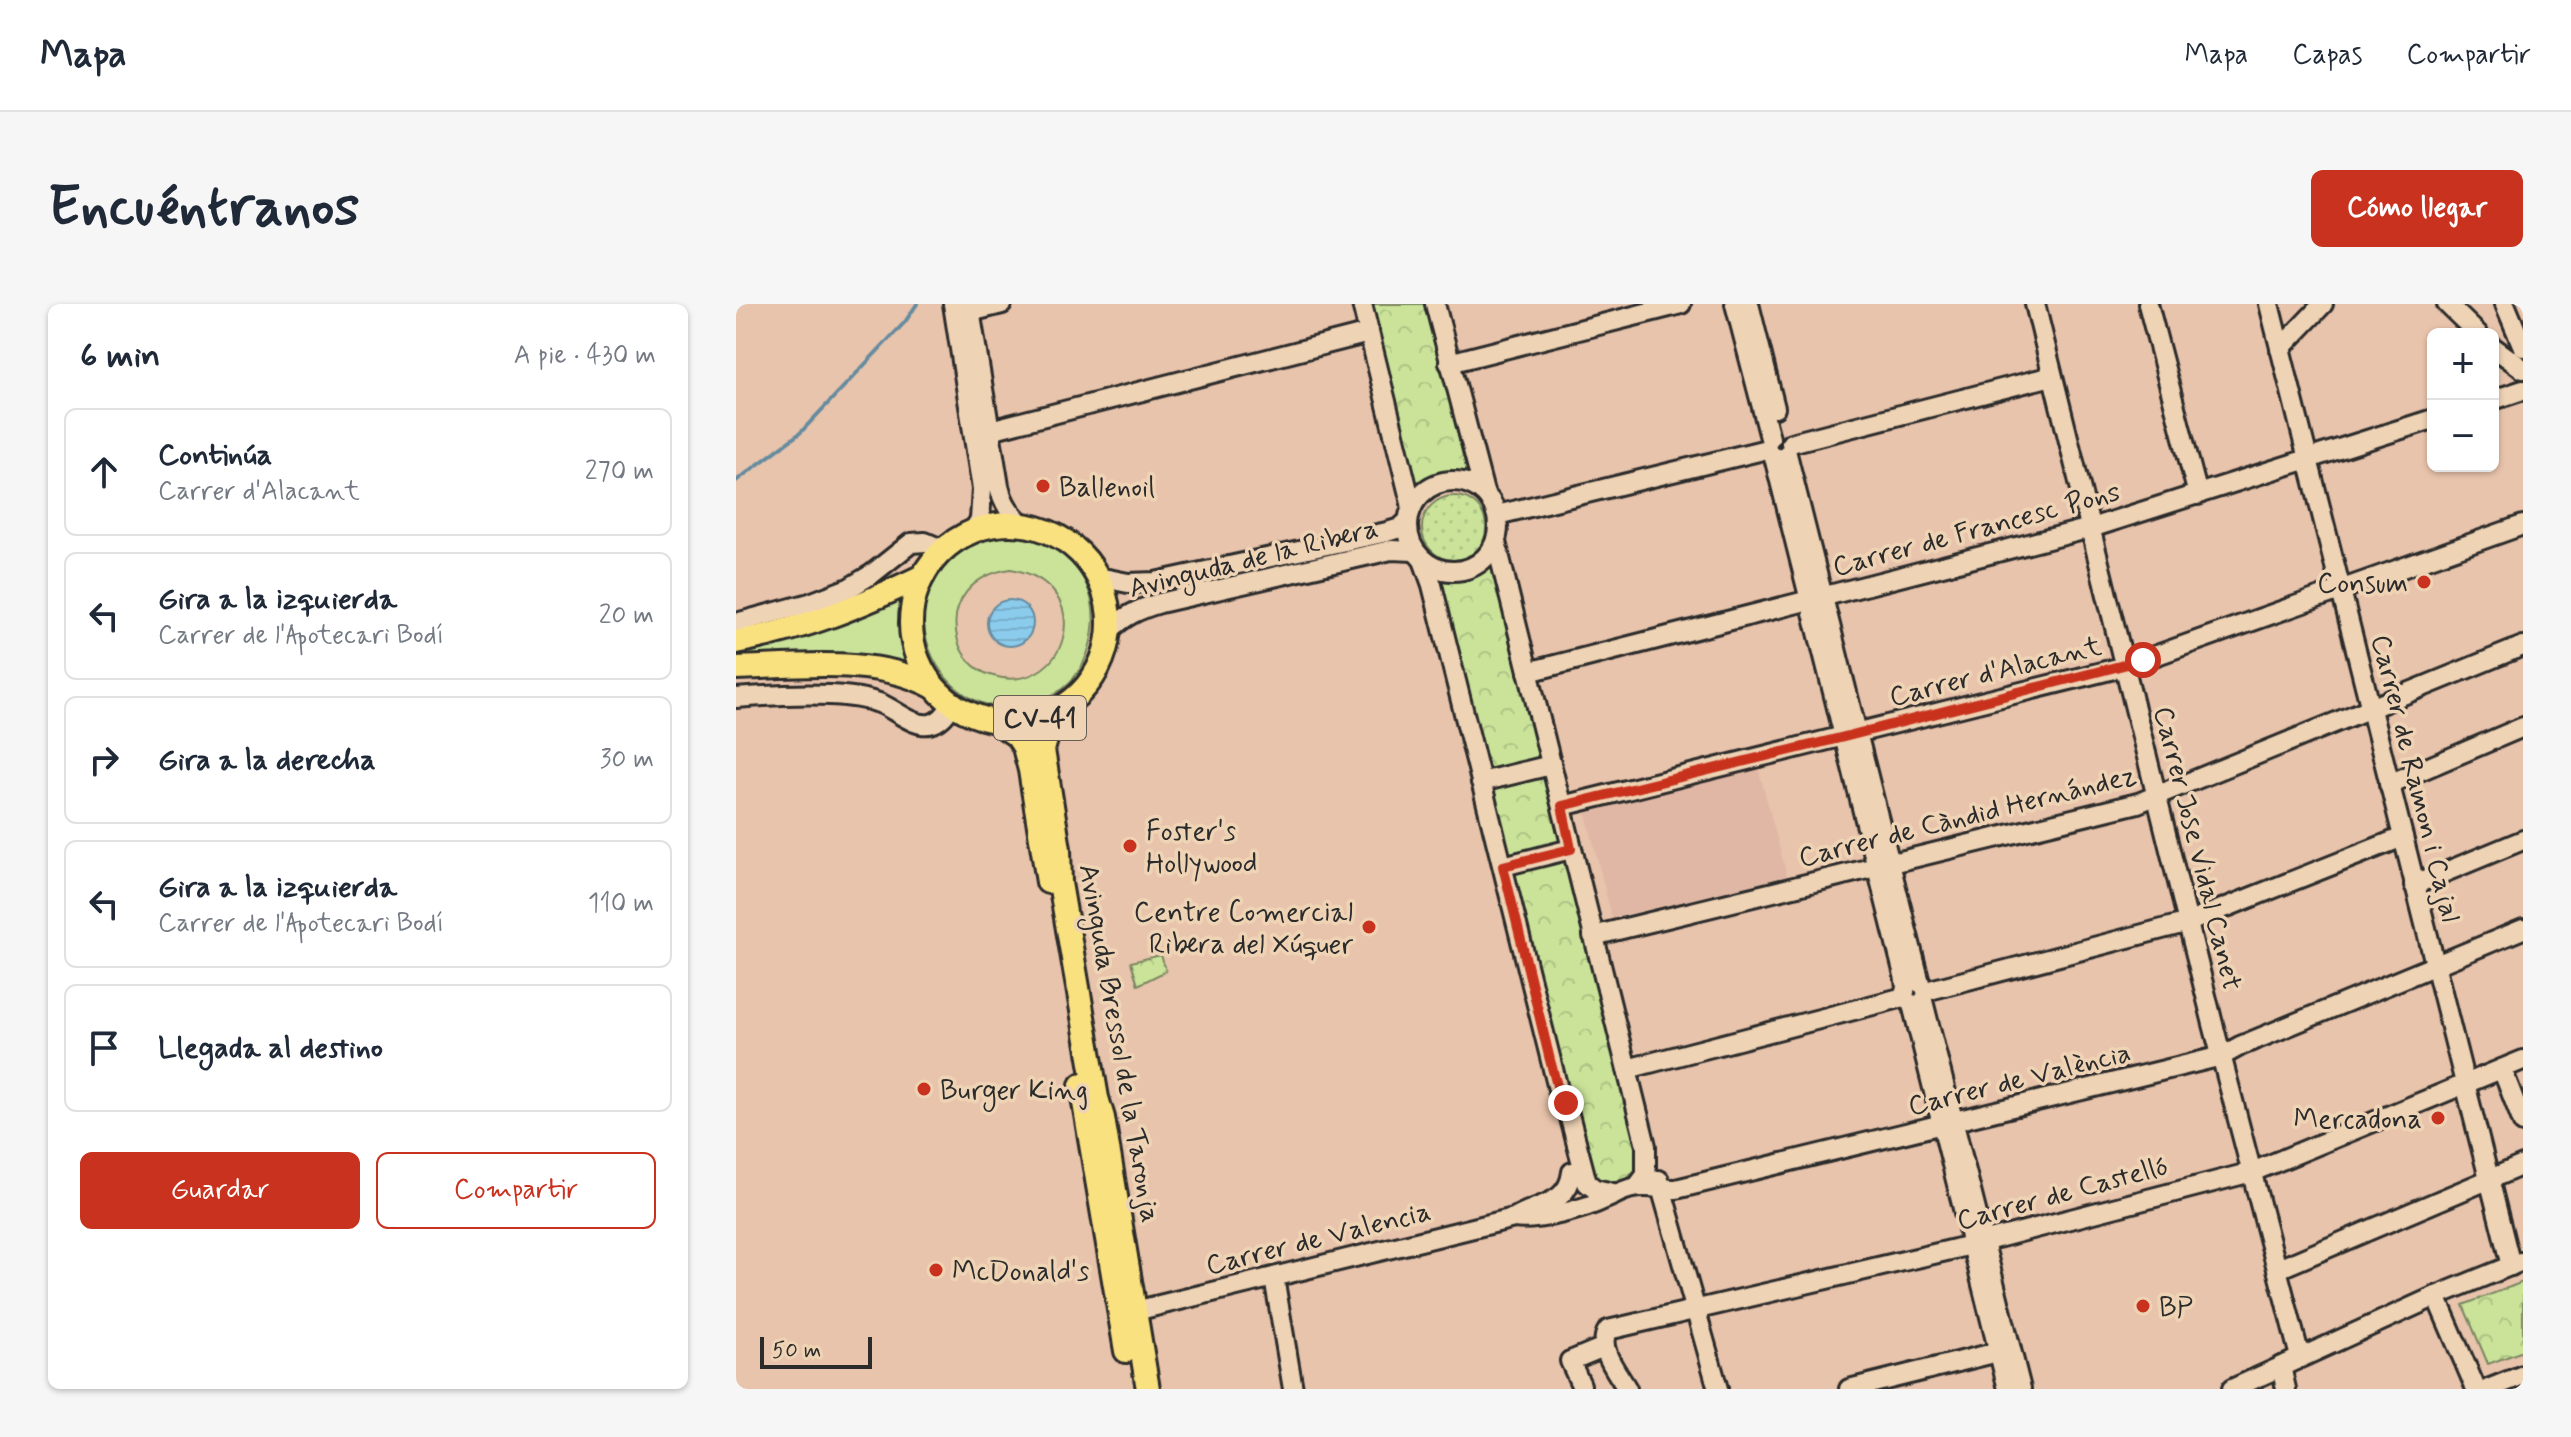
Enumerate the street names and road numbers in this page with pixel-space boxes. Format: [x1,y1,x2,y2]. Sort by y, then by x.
street label: Carrer de Francesc Pons [1829,474,2124,587]
street label: Avinguda de la Ribera [1125,511,1382,610]
street label: Carrer d'Alacant [1886,628,2106,717]
street label: Carrer de Ramon i Cajal [2361,631,2468,926]
road number: CV-41 [994,696,1086,740]
street label: Carrer Jose Vidal Canet [2143,703,2250,994]
street label: Carrer de Càndid Hernández [1795,758,2140,877]
street label: Avinguda Bressol de la Taronja [1067,861,1168,1226]
street label: Carrer de València [1905,1035,2135,1126]
street label: Carrer de Castelló [1953,1148,2172,1240]
street label: Carrer de Valencia [1202,1194,1435,1285]

